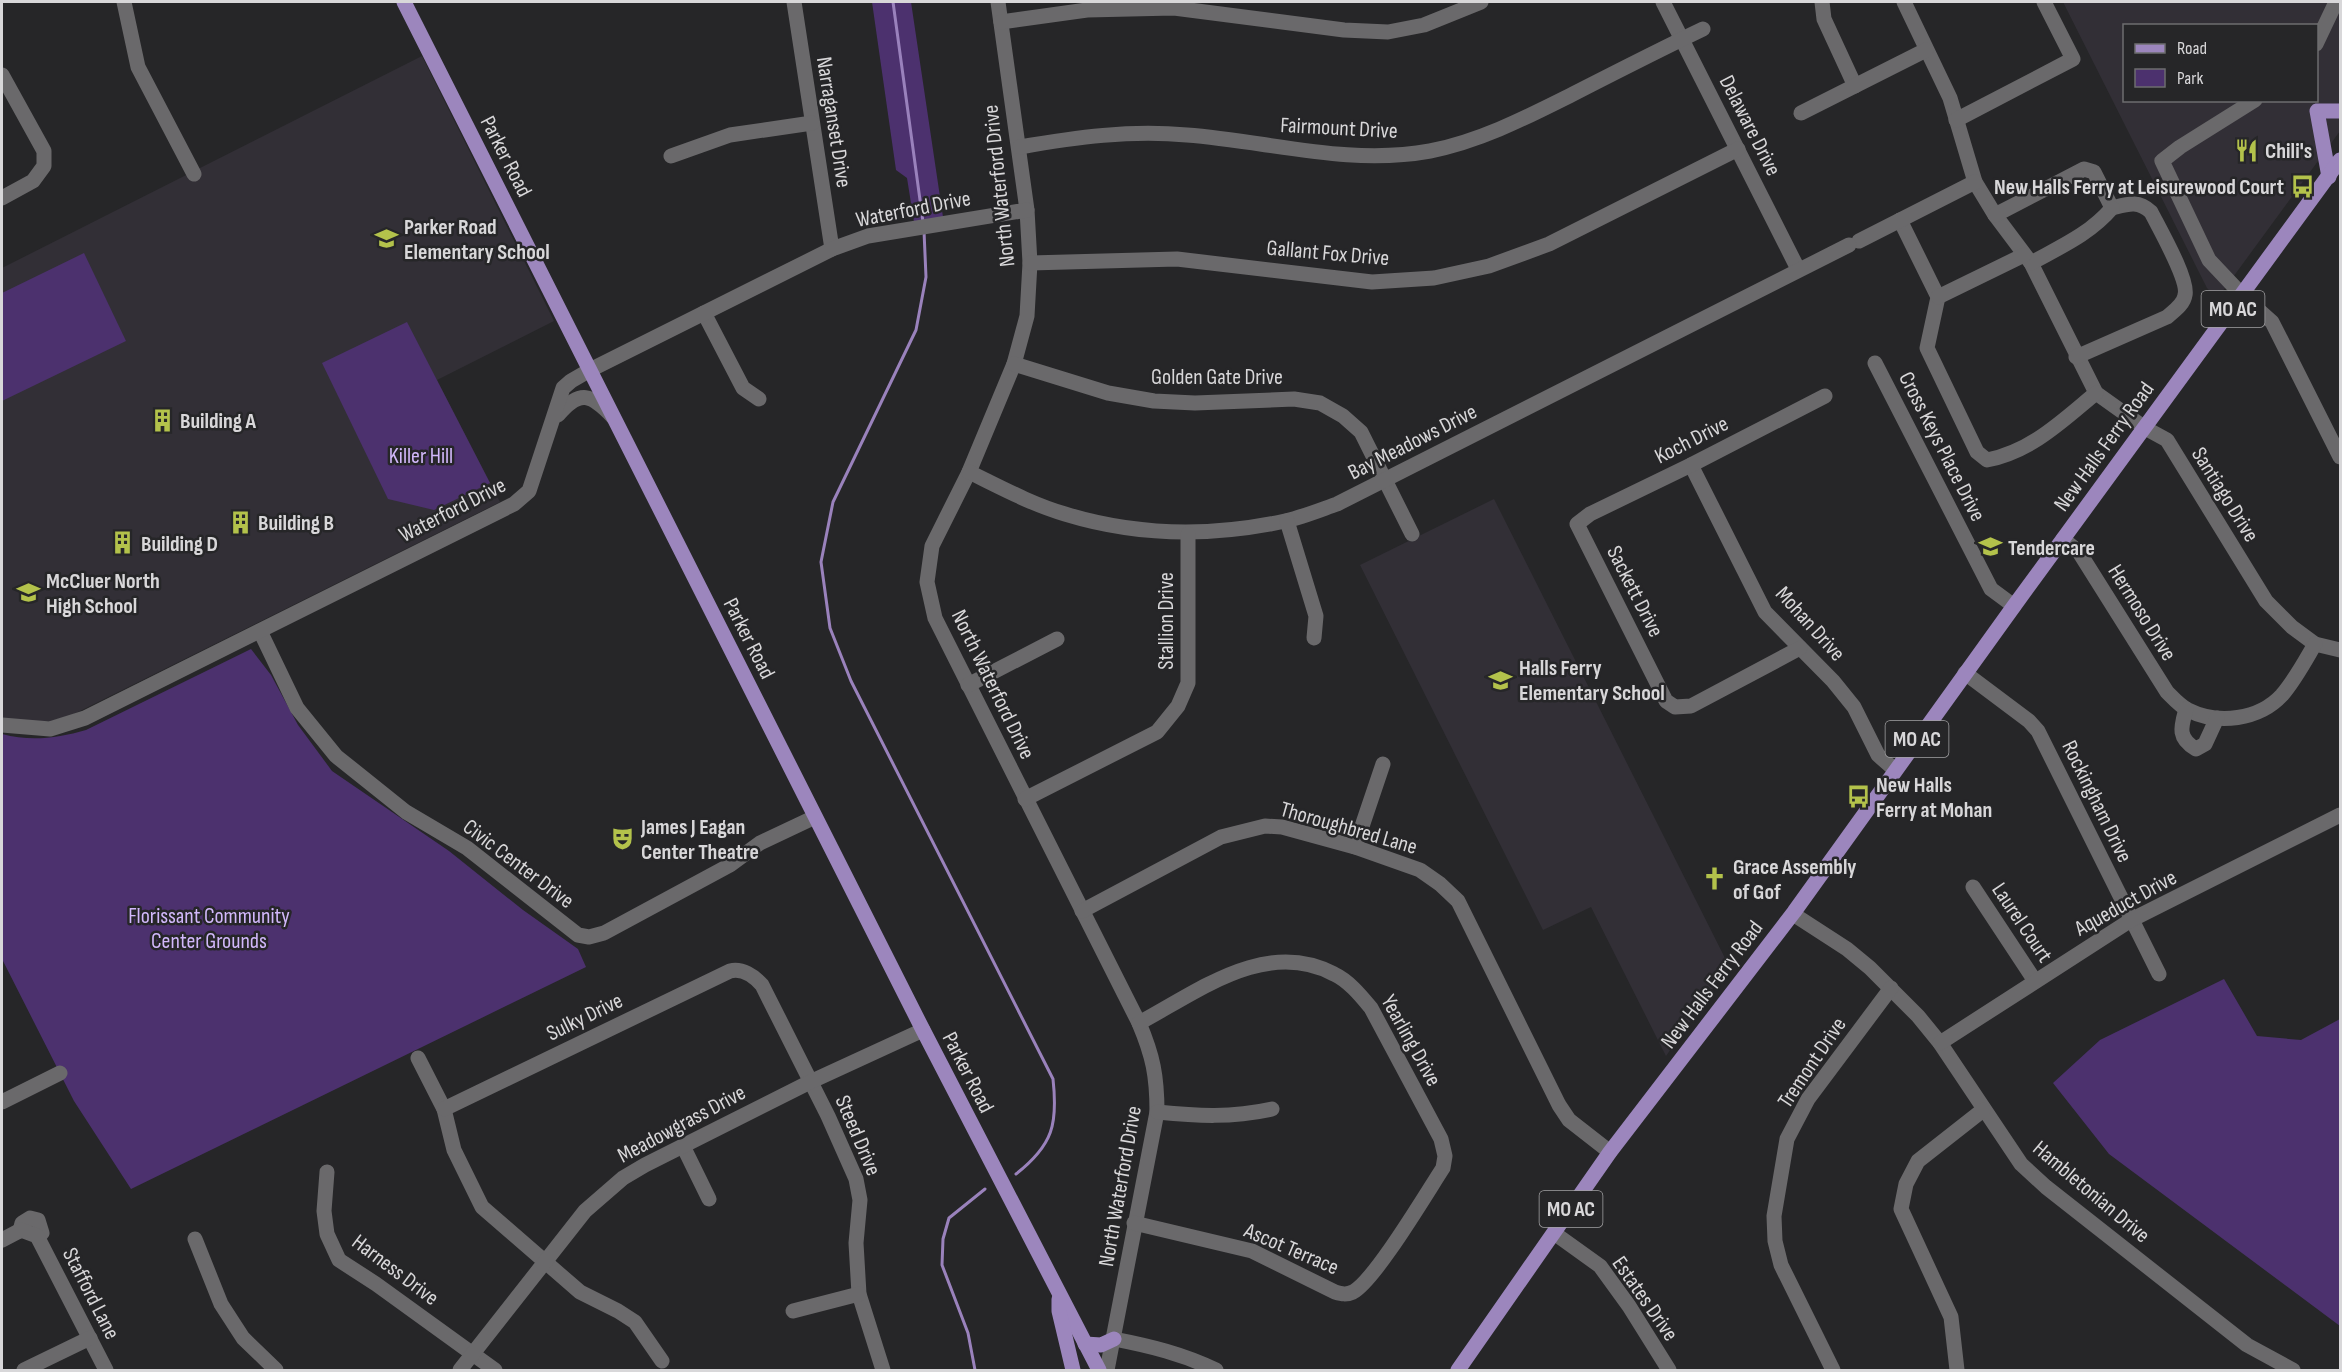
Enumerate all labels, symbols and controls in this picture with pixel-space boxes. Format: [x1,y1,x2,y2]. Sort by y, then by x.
legend [2123,24,2318,102]
text: Road [2177,38,2207,59]
street label: Narraganset Drive [810,55,857,190]
text: Park [2177,68,2203,89]
street label: Delaware Drive [1713,71,1787,181]
street label: North Waterford Drive [978,103,1021,268]
street label: Parker Road [474,112,537,202]
street label: Fairmount Drive [1280,112,1398,145]
restaurant icon: Chili's [2234,137,2260,163]
place label: Chili's [2265,138,2312,165]
bus stop icon: New Halls Ferry at Leisurewood Court [2289,173,2315,199]
place label: New Halls Ferry at Leisurewood Court [1994,174,2284,201]
street label: Waterford Drive [854,185,973,234]
place label: Parker Road Elementary School [404,214,550,266]
school or university icon: Parker Road Elementary School [373,226,399,252]
street label: Gallant Fox Drive [1265,235,1390,272]
road number: MO AC [2202,291,2264,327]
street label: Golden Gate Drive [1151,364,1283,391]
street label: Cross Keys Place Drive [1892,367,1991,526]
street label: New Halls Ferry Road [2048,377,2160,517]
street label: Bay Meadows Drive [1344,398,1482,486]
building icon: Building A [149,407,175,433]
place label: Building A [180,408,257,435]
street label: Koch Drive [1650,410,1733,470]
street label: Santiago Drive [2185,442,2264,547]
park label: Killer Hill [389,443,453,470]
street label: Waterford Drive [395,472,511,549]
building icon: Building B [227,509,253,535]
place label: Building B [258,510,334,537]
building icon: Building D [110,530,136,556]
place label: Building D [141,531,218,558]
school or university icon: Tendercare [1977,534,2003,560]
place label: Tendercare [2008,535,2095,562]
street label: Sackett Drive [1600,542,1669,642]
street label: Hermoso Drive [2102,560,2182,666]
place label: McCluer North High School [46,568,160,620]
street label: Stallion Drive [1153,572,1180,670]
school or university icon: McCluer North High School [15,580,41,606]
street label: Mohan Drive [1769,581,1851,667]
street label: Parker Road [717,594,780,684]
street label: North Waterford Drive [945,606,1040,764]
place label: Halls Ferry Elementary School [1519,655,1665,707]
school or university icon: Halls Ferry Elementary School [1488,667,1514,693]
road number: MO AC [1886,721,1948,757]
street label: Rockingham Drive [2055,736,2138,867]
place label: New Halls Ferry at Mohan [1876,772,1992,824]
bus stop icon: New Halls Ferry at Mohan [1845,784,1871,810]
street label: Thoroughbred Lane [1277,796,1420,861]
street label: Civic Center Drive [457,814,579,915]
place label: James J Eagan Center Theatre [640,814,759,866]
theatre icon: James J Eagan Center Theatre [610,826,636,852]
place label: Grace Assembly of Gof [1733,854,1857,906]
street label: Aqueduct Drive [2069,864,2182,943]
church icon: Grace Assembly of Gof [1702,866,1728,892]
street label: Laurel Court [1985,878,2058,968]
park label: Florissant Community Center Grounds [128,903,290,955]
street label: New Halls Ferry Road [1655,916,1769,1054]
street label: Sulky Drive [542,987,627,1047]
street label: Yearling Drive [1375,990,1447,1091]
street label: Tremont Drive [1772,1012,1852,1113]
street label: Parker Road [936,1028,999,1118]
street label: Meadowgrass Drive [613,1079,750,1169]
street label: Steed Drive [829,1091,887,1180]
street label: North Waterford Drive [1093,1104,1148,1269]
street label: Hambletonian Drive [2027,1135,2155,1249]
road number: MO AC [1540,1191,1602,1227]
street label: Ascot Terrace [1239,1217,1343,1281]
street label: Harness Drive [346,1229,444,1312]
street label: Stafford Lane [56,1243,125,1344]
street label: Estates Drive [1606,1251,1684,1346]

